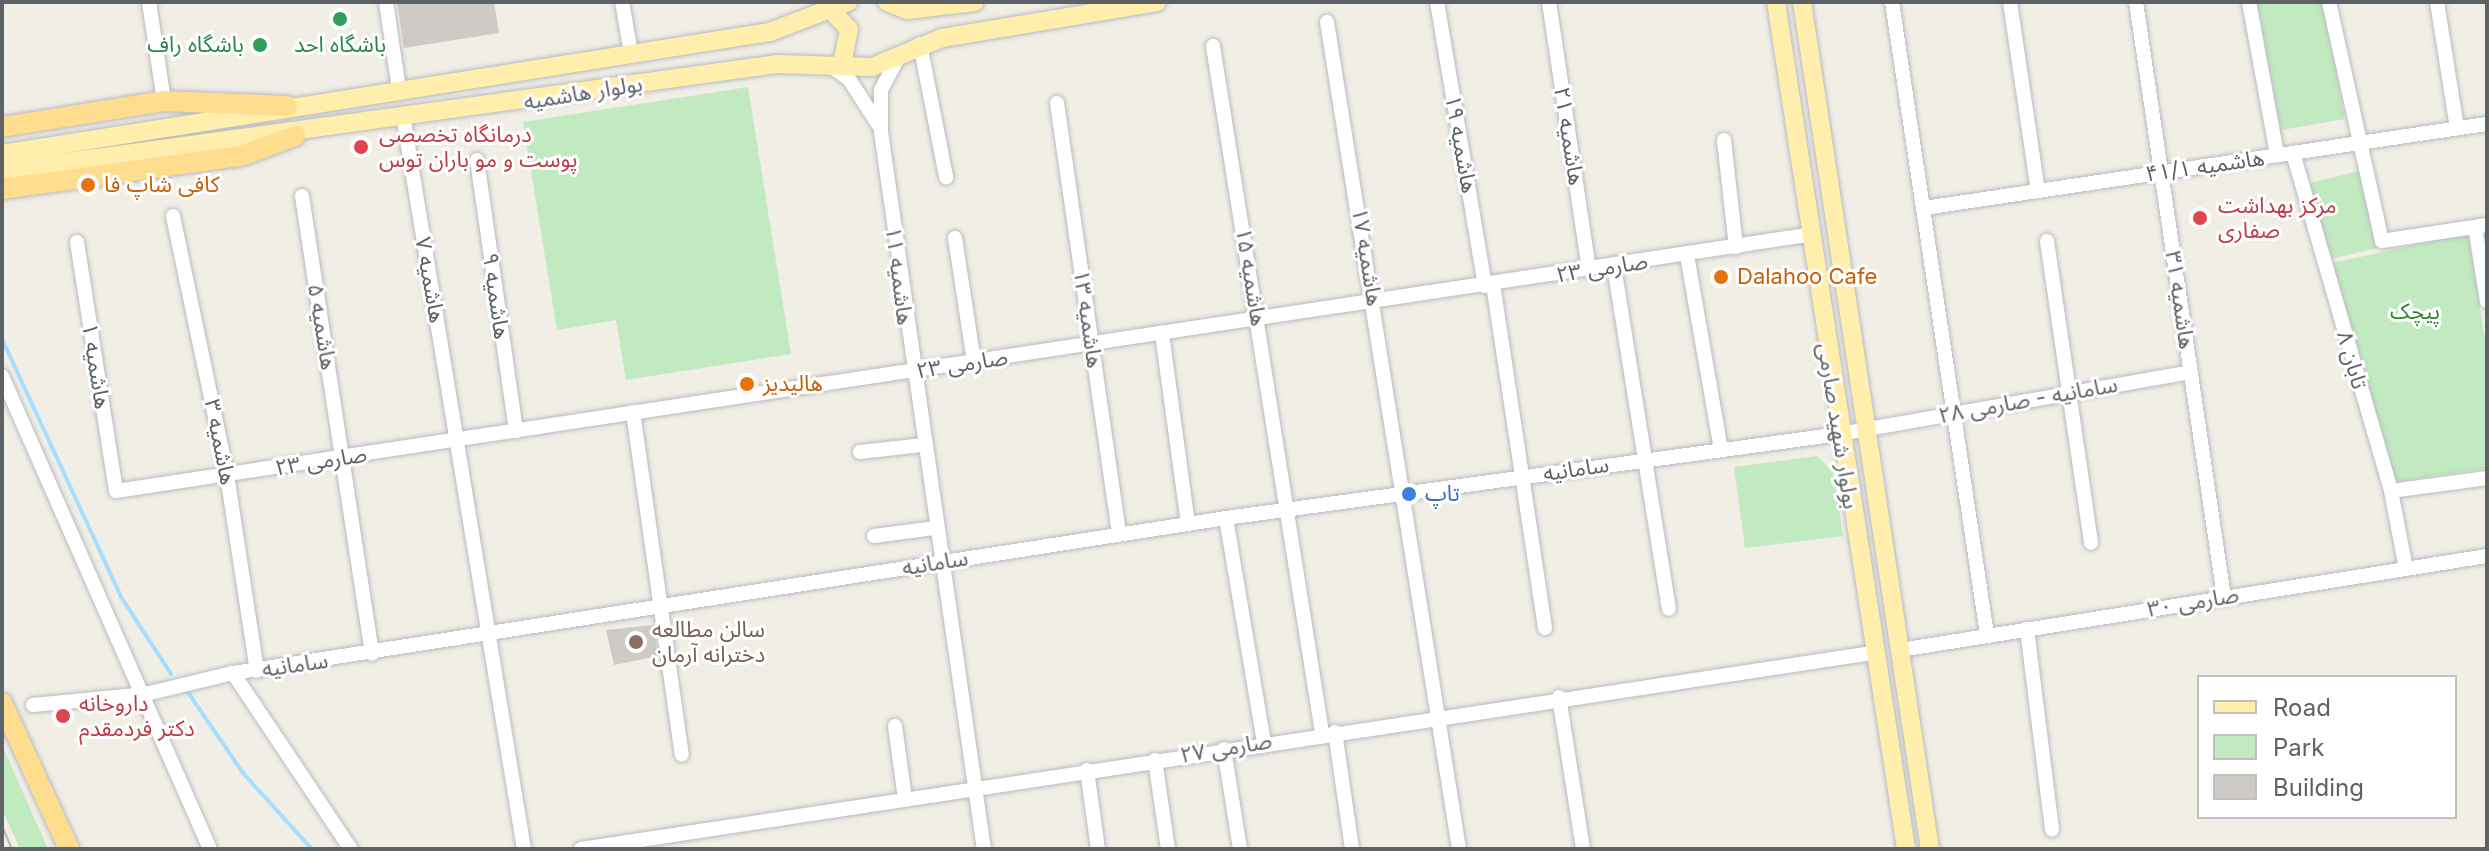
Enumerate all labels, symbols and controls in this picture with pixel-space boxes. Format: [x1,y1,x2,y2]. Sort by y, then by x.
marker: باشگاه احد [331,10,349,28]
place label: باشگاه راف [147,32,244,58]
place label: باشگاه احد [294,32,386,58]
marker: باشگاه راف [251,36,269,54]
street label: بولوار هاشمیه [522,71,644,115]
street label: هاشمیه ۲۱ [1548,85,1590,187]
street label: هاشمیه ۱۹ [1439,93,1483,195]
place label: درمانگاه تخصصی پوست و مو باران توس [379,121,577,172]
marker: درمانگاه تخصصی پوست و مو باران توس [350,136,372,158]
street label: هاشمیه ۴۱/۱ [2144,145,2266,187]
place label: کافی شاپ فا [104,172,220,198]
marker: کافی شاپ فا [79,176,97,194]
place label: مرکز بهداشت صفاری [2218,192,2337,244]
street label: هاشمیه ۱۷ [1346,206,1388,308]
marker: مرکز بهداشت صفاری [2189,207,2211,229]
street label: هاشمیه ۱۱ [880,225,918,327]
street label: هاشمیه ۱۵ [1230,226,1272,328]
street label: هاشمیه ۷ [409,235,451,325]
street label: صارمی ۲۳ [1554,248,1650,288]
street label: هاشمیه ۳۱ [2160,249,2200,351]
street label: هاشمیه ۹ [477,251,515,341]
place label: Dalahoo Cafe [1737,264,1877,290]
street label: هاشمیه ۱۳ [1068,268,1108,370]
marker: Dalahoo Cafe [1712,268,1730,286]
street label: هاشمیه ۵ [302,282,342,372]
park label: پیچک [2390,299,2440,325]
street label: هاشمیه ۱ [76,321,116,411]
street label: تابان ۸ [2331,328,2373,392]
street label: بولوار شهید صارمی [1812,341,1864,511]
street label: صارمی ۲۳ [914,344,1010,384]
place label: هالیدیز [763,371,823,397]
street label: سامانیه - صارمی ۲۸ [1936,371,2120,429]
marker: هالیدیز [738,375,756,393]
street label: هاشمیه ۳ [199,397,241,487]
street label: صارمی ۲۳ [273,441,369,481]
street label: سامانیه [1541,451,1611,487]
place label: تاپ [1425,481,1460,507]
marker: تاپ [1400,485,1418,503]
street label: سامانیه [900,545,970,581]
street label: صارمی ۳۰ [2145,582,2241,622]
place label: سالن مطالعه دخترانه آرمان [652,616,765,668]
marker: سالن مطالعه دخترانه آرمان [627,633,645,651]
street label: سامانیه [260,647,330,683]
legend [2197,675,2457,819]
place label: داروخانه دكتر فردمقدم [79,690,195,742]
text: Road [2273,693,2331,722]
marker: داروخانه دكتر فردمقدم [54,707,72,725]
street label: صارمی ۲۷ [1178,728,1274,768]
text: Park [2273,733,2324,762]
text: Building [2273,773,2364,802]

